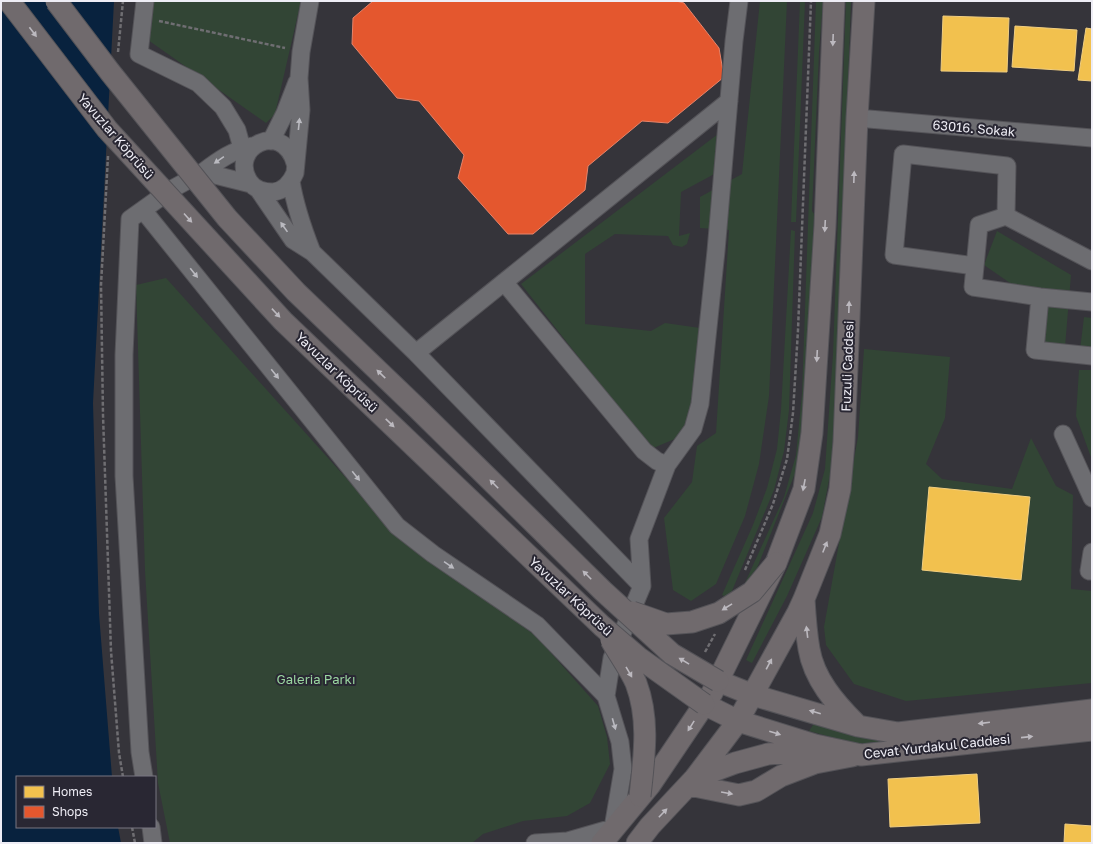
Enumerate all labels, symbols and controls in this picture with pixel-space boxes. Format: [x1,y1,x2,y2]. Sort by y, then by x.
one-way arrow [28,27,36,37]
one-way arrow [829,34,836,46]
street label: Yavuzlar Köprüsü [74,90,158,182]
street label: 63016. Sokak [932,116,1017,140]
one-way arrow [296,118,303,130]
one-way arrow [214,156,224,164]
one-way arrow [851,171,858,183]
one-way arrow [183,212,192,223]
one-way arrow [822,220,828,233]
one-way arrow [280,222,288,232]
one-way arrow [190,267,198,278]
one-way arrow [846,301,853,313]
one-way arrow [271,308,281,318]
street label: Fuzuli Caddesi [837,320,857,412]
street label: Yavuzlar Köprüsü [293,329,381,415]
one-way arrow [814,350,821,362]
one-way arrow [271,369,280,380]
one-way arrow [376,369,386,379]
one-way arrow [385,418,395,428]
one-way arrow [352,470,361,481]
one-way arrow [489,479,499,489]
one-way arrow [801,479,807,491]
one-way arrow [822,540,828,552]
street label: Yavuzlar Köprüsü [526,553,616,639]
one-way arrow [444,561,454,569]
one-way arrow [582,571,592,580]
one-way arrow [721,604,733,611]
one-way arrow [803,626,810,638]
one-way arrow [678,658,690,665]
one-way arrow [766,658,773,670]
one-way arrow [626,666,633,677]
park label: Galeria Parkı [277,671,355,687]
one-way arrow [809,709,821,715]
one-way arrow [611,718,617,730]
one-way arrow [687,720,694,732]
one-way arrow [978,720,990,726]
one-way arrow [770,730,782,736]
street label: Cevat Yurdakul Caddesi [863,730,1011,762]
one-way arrow [1021,734,1033,740]
legend [16,776,156,828]
text: Homes [52,784,92,799]
one-way arrow [721,790,733,796]
text: Shops [52,804,88,819]
one-way arrow [658,808,667,818]

